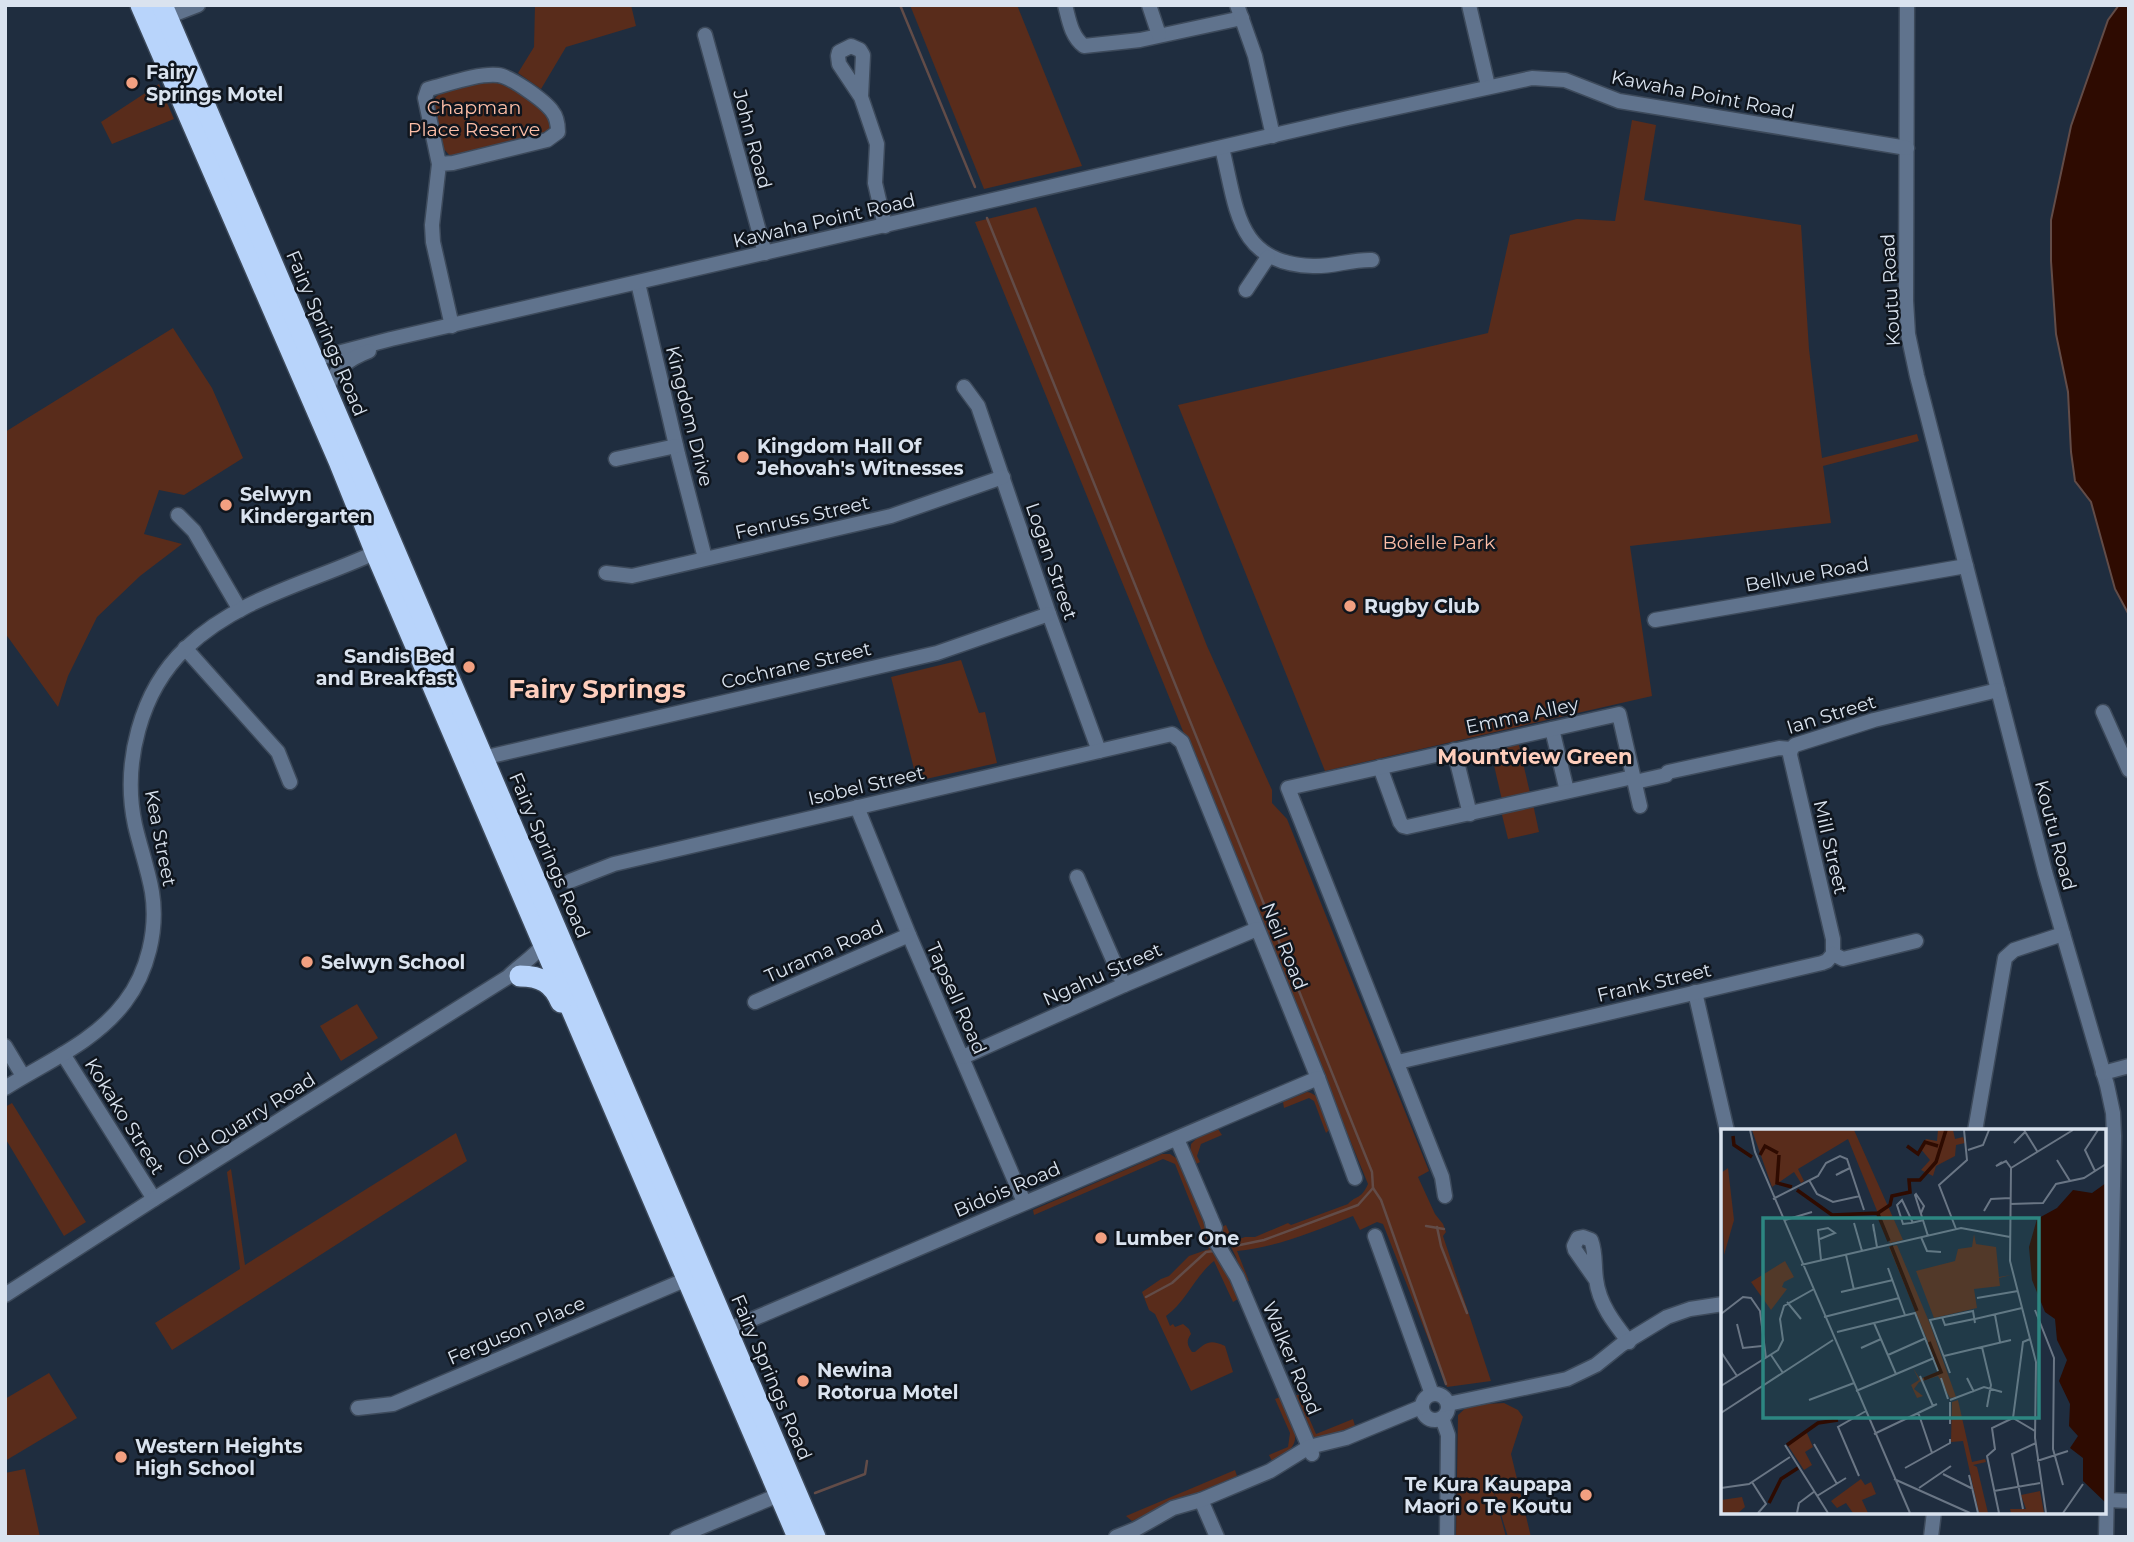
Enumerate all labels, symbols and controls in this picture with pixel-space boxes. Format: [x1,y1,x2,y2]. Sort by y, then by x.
place label: Fairy Springs Motel [146,61,283,106]
street label: Kawaha Point Road [1609,65,1797,124]
marker: Fairy Springs Motel [124,75,140,91]
street label: John Road [728,86,777,191]
park label: Chapman Place Reserve [408,96,540,141]
street label: Kawaha Point Road [731,188,918,253]
street label: Koutu Road [1876,233,1905,347]
street label: Fairy Springs Road [281,247,372,419]
street label: Kingdom Drive [661,343,718,489]
place label: Kingdom Hall Of Jehovah's Witnesses [756,435,964,480]
marker: Kingdom Hall Of Jehovah's Witnesses [735,449,751,465]
place label: Selwyn Kindergarten [240,483,373,528]
street label: Fenruss Street [733,491,872,544]
marker: Selwyn Kindergarten [218,497,234,513]
street label: Logan Street [1021,500,1082,623]
park label: Boielle Park [1383,531,1496,554]
street label: Bellvue Road [1743,552,1871,597]
place label: Rugby Club [1364,595,1480,618]
marker: Rugby Club [1342,598,1358,614]
street label: Cochrane Street [719,637,874,694]
place label: Sandis Bed and Breakfast [316,645,455,690]
marker: Sandis Bed and Breakfast [461,659,477,675]
district label: Fairy Springs [508,673,686,705]
street label: Ian Street [1784,690,1879,739]
street label: Emma Alley [1464,692,1581,739]
district label: Mountview Green [1437,744,1633,769]
street label: Isobel Street [806,761,927,810]
street label: Fairy Springs Road [504,769,595,941]
street label: Koutu Road [2030,778,2081,893]
street label: Kea Street [140,788,181,889]
street label: Mill Street [1809,798,1853,897]
street label: Neil Road [1257,899,1312,993]
street label: Turama Road [761,915,887,988]
street label: Ngahu Street [1039,938,1165,1011]
street label: Tapsell Road [922,939,991,1058]
place label: Selwyn School [321,951,465,974]
marker: Selwyn School [299,954,315,970]
street label: Frank Street [1595,958,1714,1007]
street label: Kokako Street [80,1054,170,1179]
street label: Old Quarry Road [173,1068,320,1171]
inset map [1721,1129,2106,1514]
street label: Bidois Road [951,1157,1064,1222]
place label: Lumber One [1115,1227,1239,1250]
marker: Lumber One [1093,1230,1109,1246]
street label: Ferguson Place [444,1291,588,1370]
street label: Fairy Springs Road [726,1291,817,1463]
street label: Walker Road [1257,1298,1326,1418]
place label: Newina Rotorua Motel [817,1359,958,1404]
marker: Newina Rotorua Motel [795,1373,811,1389]
place label: Western Heights High School [135,1435,303,1480]
marker: Western Heights High School [113,1449,129,1465]
place label: Te Kura Kaupapa Maori o Te Koutu [1404,1473,1572,1518]
marker: Te Kura Kaupapa Maori o Te Koutu [1578,1487,1594,1503]

